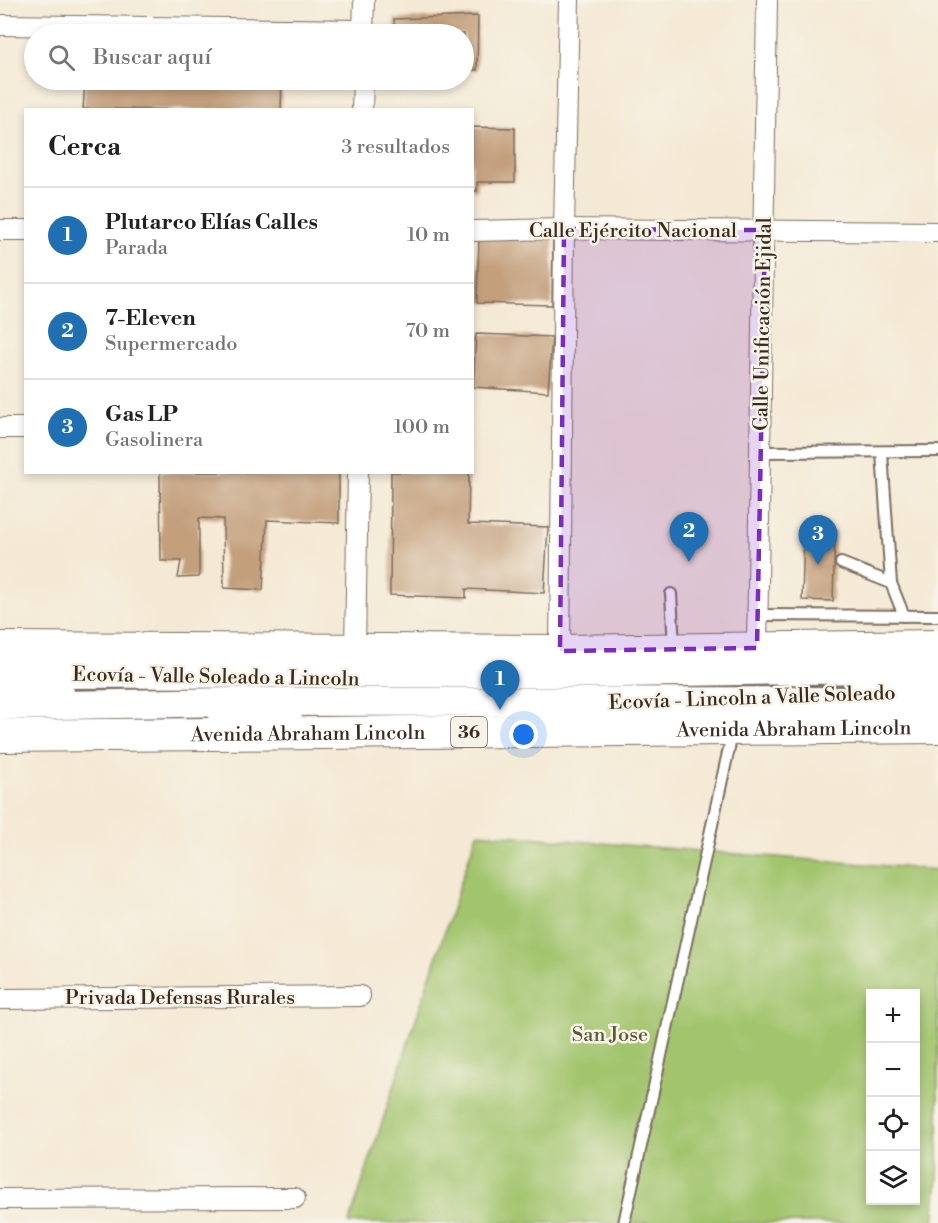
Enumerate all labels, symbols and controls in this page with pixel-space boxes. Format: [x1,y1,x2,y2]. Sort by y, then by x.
search box [24,24,474,90]
icon: search [45,41,78,74]
text: Buscar aquí [93,44,211,71]
text: Cerca [48,131,121,163]
text: 3 resultados [341,135,450,160]
text: Plutarco Elías Calles [105,209,318,236]
street label: Calle Unificación Ejidal [749,217,778,431]
street label: Calle Ejército Nacional [529,219,737,244]
text: 1 [63,223,72,248]
text: 10 m [407,223,450,248]
text: Parada [105,236,168,261]
text: 7-Eleven [105,305,196,332]
text: 2 [61,319,74,344]
text: 70 m [406,319,450,344]
text: Supermercado [105,332,237,357]
text: Gas LP [105,401,178,428]
text: 3 [61,415,74,440]
text: 100 m [394,415,450,440]
text: Gasolinera [105,428,203,453]
pin: 2 [670,512,708,562]
pin: 3 [798,516,838,565]
pin: 1 [480,660,520,710]
street label: Ecovía - Valle Soleado a Lincoln [72,662,360,693]
street label: Ecovía - Lincoln a Valle Soleado [608,681,896,716]
street label: Avenida Abraham Lincoln [675,716,912,744]
road number: 36 [451,717,487,747]
your location [509,720,538,749]
street label: Avenida Abraham Lincoln [189,721,426,748]
street label: Privada Defensas Rurales [65,986,295,1011]
map controls [866,989,920,1205]
button: + [866,989,920,1043]
park label: San Jose [572,1023,648,1048]
button: − [866,1043,920,1097]
button: locate [866,1097,920,1151]
button: layers [866,1151,920,1205]

